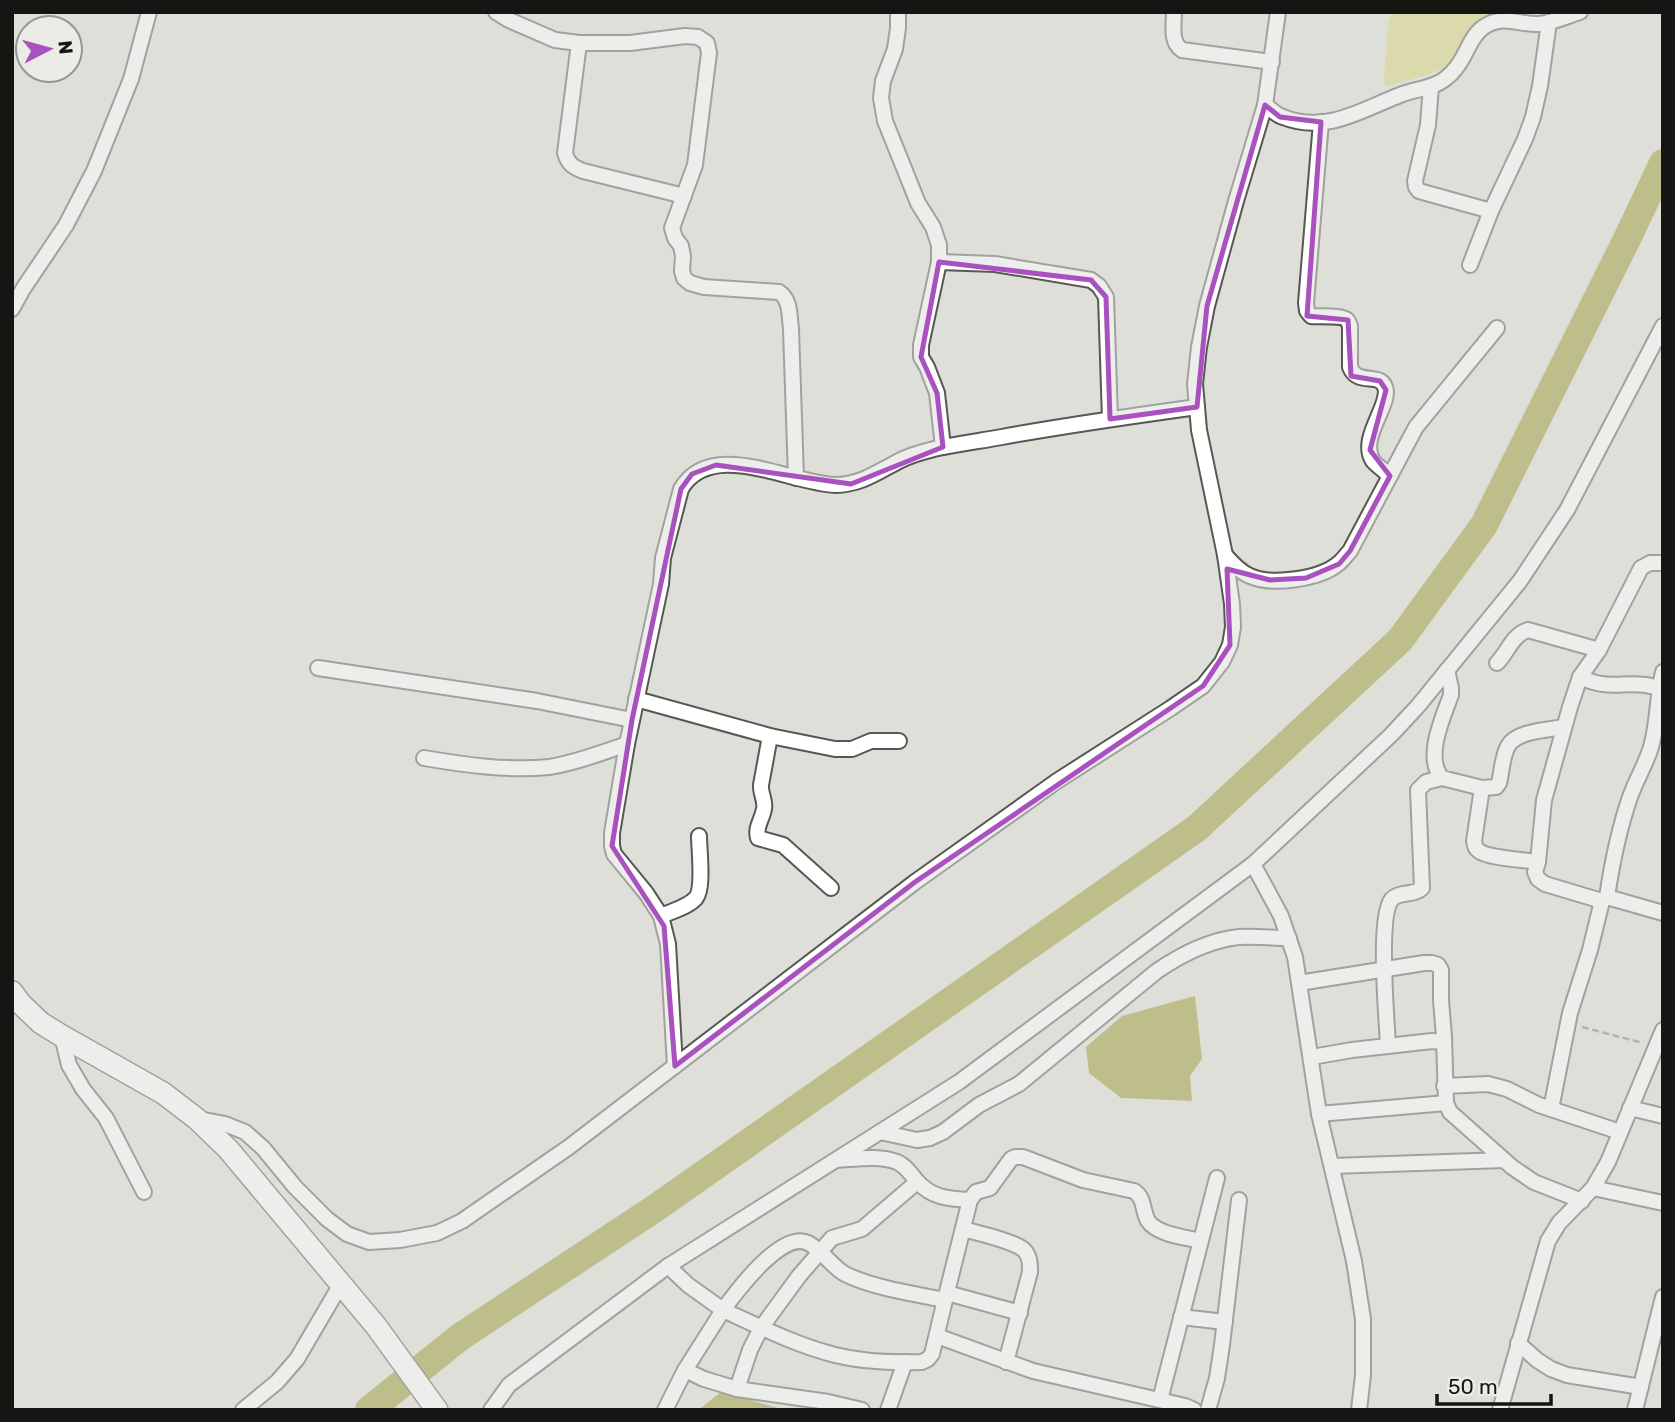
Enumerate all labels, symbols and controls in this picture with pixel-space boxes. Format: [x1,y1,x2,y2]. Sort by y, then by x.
north arrow [14,14,84,84]
text: N [53,39,78,55]
scale bar [1437,1362,1551,1406]
text: 50 m [1448,1374,1498,1399]

